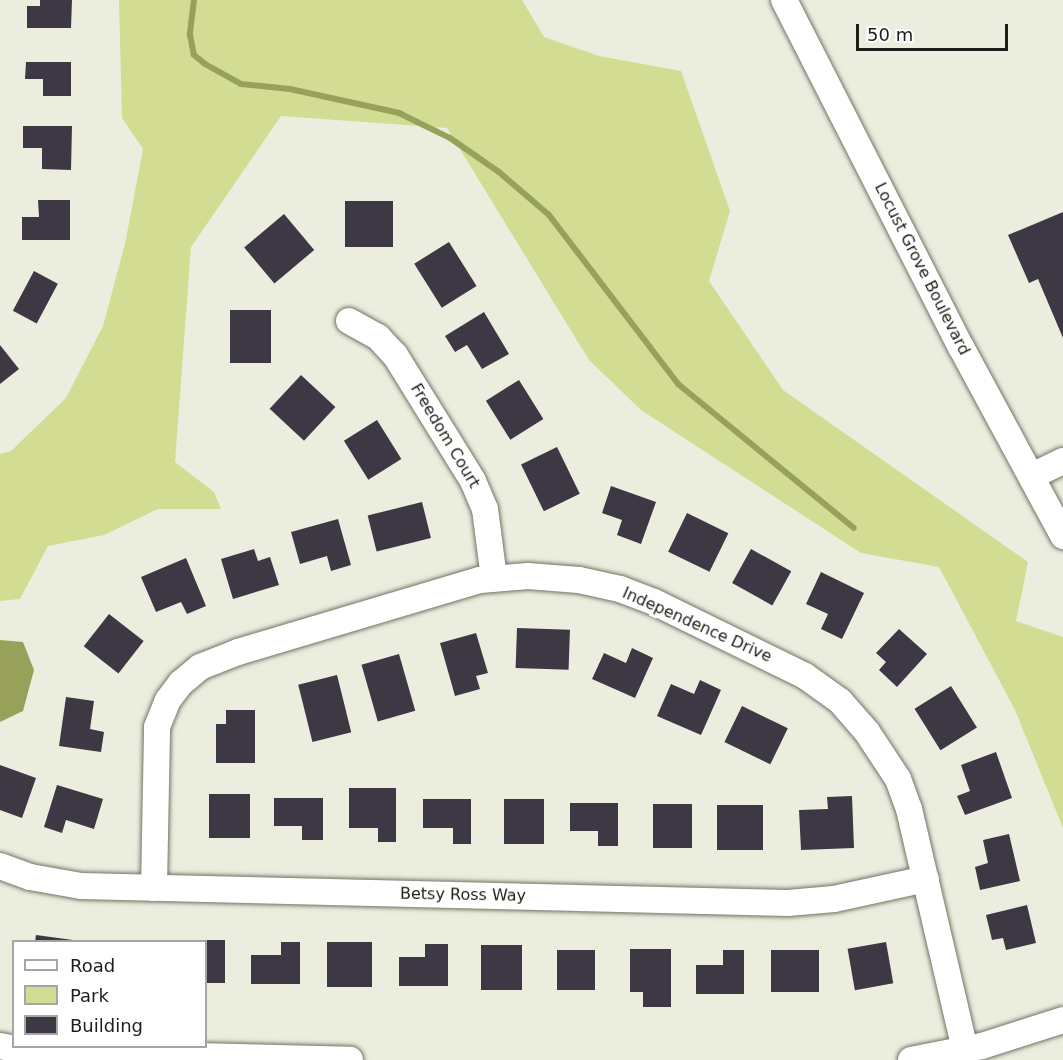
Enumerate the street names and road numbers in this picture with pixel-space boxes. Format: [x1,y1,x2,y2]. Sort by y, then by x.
street label: Locust Grove Boulevard [870,180,974,358]
street label: Freedom Court [406,380,484,492]
street label: Independence Drive [619,583,775,667]
street label: Betsy Ross Way [400,884,526,906]

